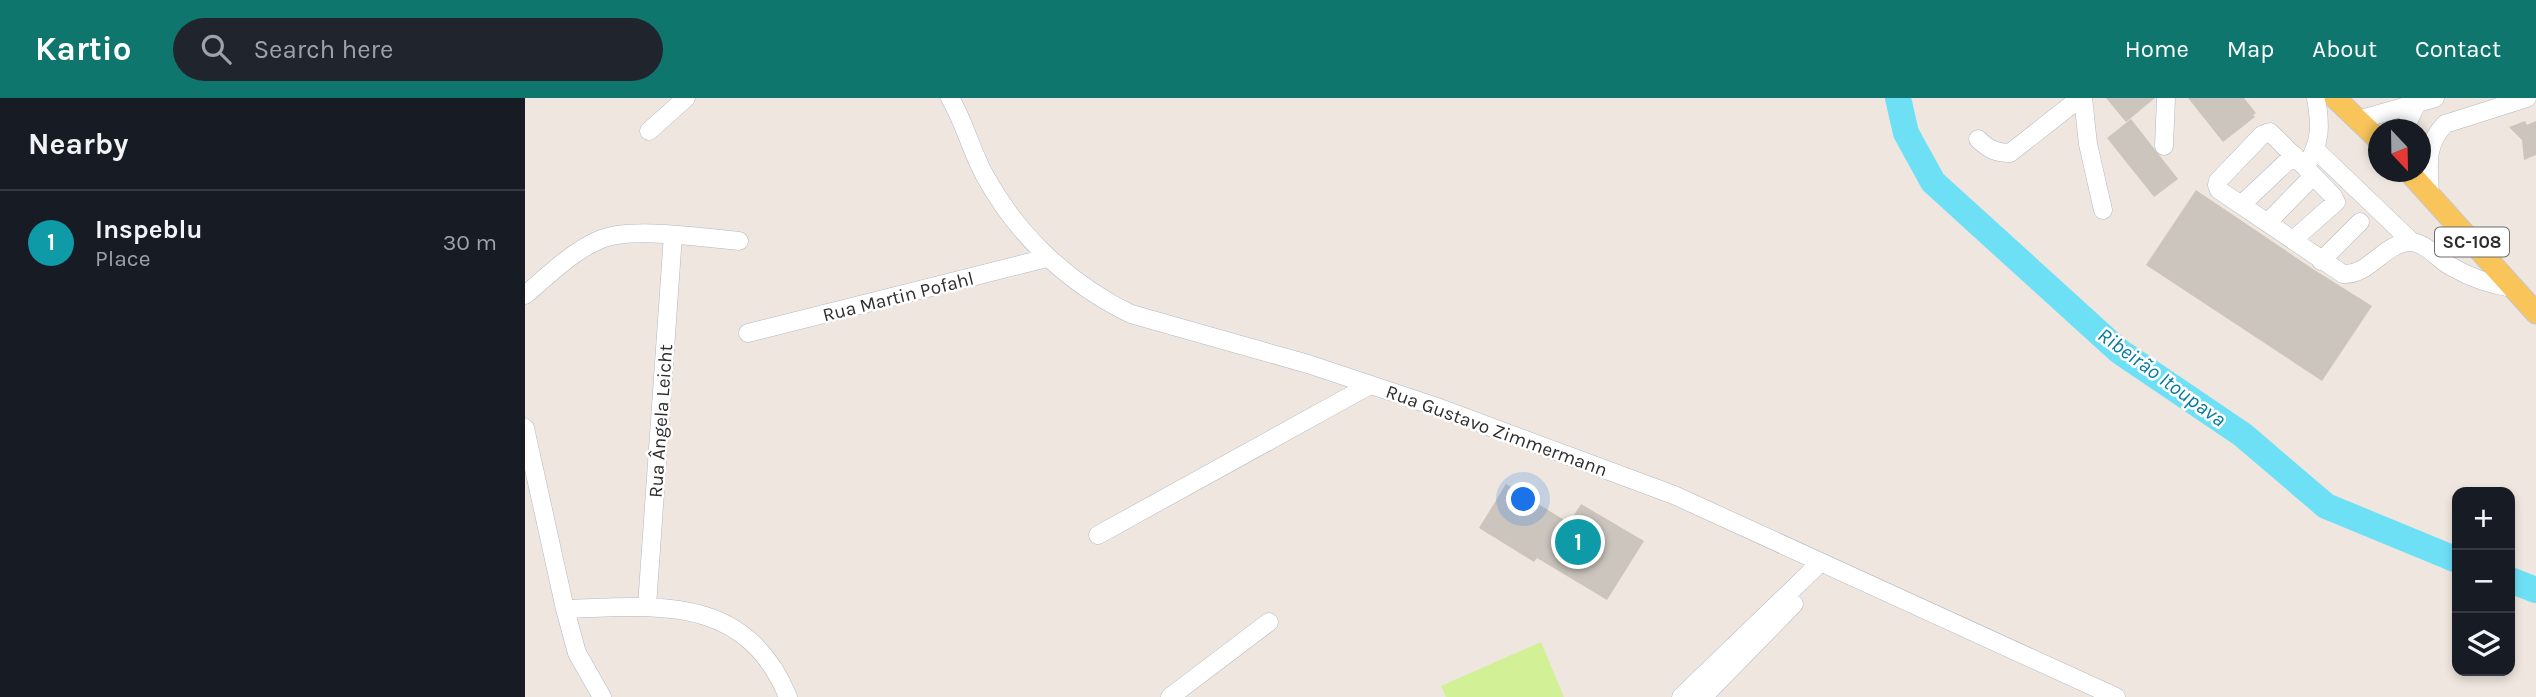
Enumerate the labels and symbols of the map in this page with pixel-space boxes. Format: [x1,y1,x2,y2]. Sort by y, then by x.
north arrow [2368,119,2431,182]
road number: SC-108 [2435,228,2509,257]
street label: Rua Martin Pofahl [820,268,976,326]
water label: Ribeirão Itoupava [2093,323,2231,431]
street label: Rua Ângela Leicht [645,343,677,499]
street label: Rua Gustavo Zimmermann [1383,381,1610,481]
your location [1506,482,1540,516]
pin: 1 [1555,516,1601,568]

